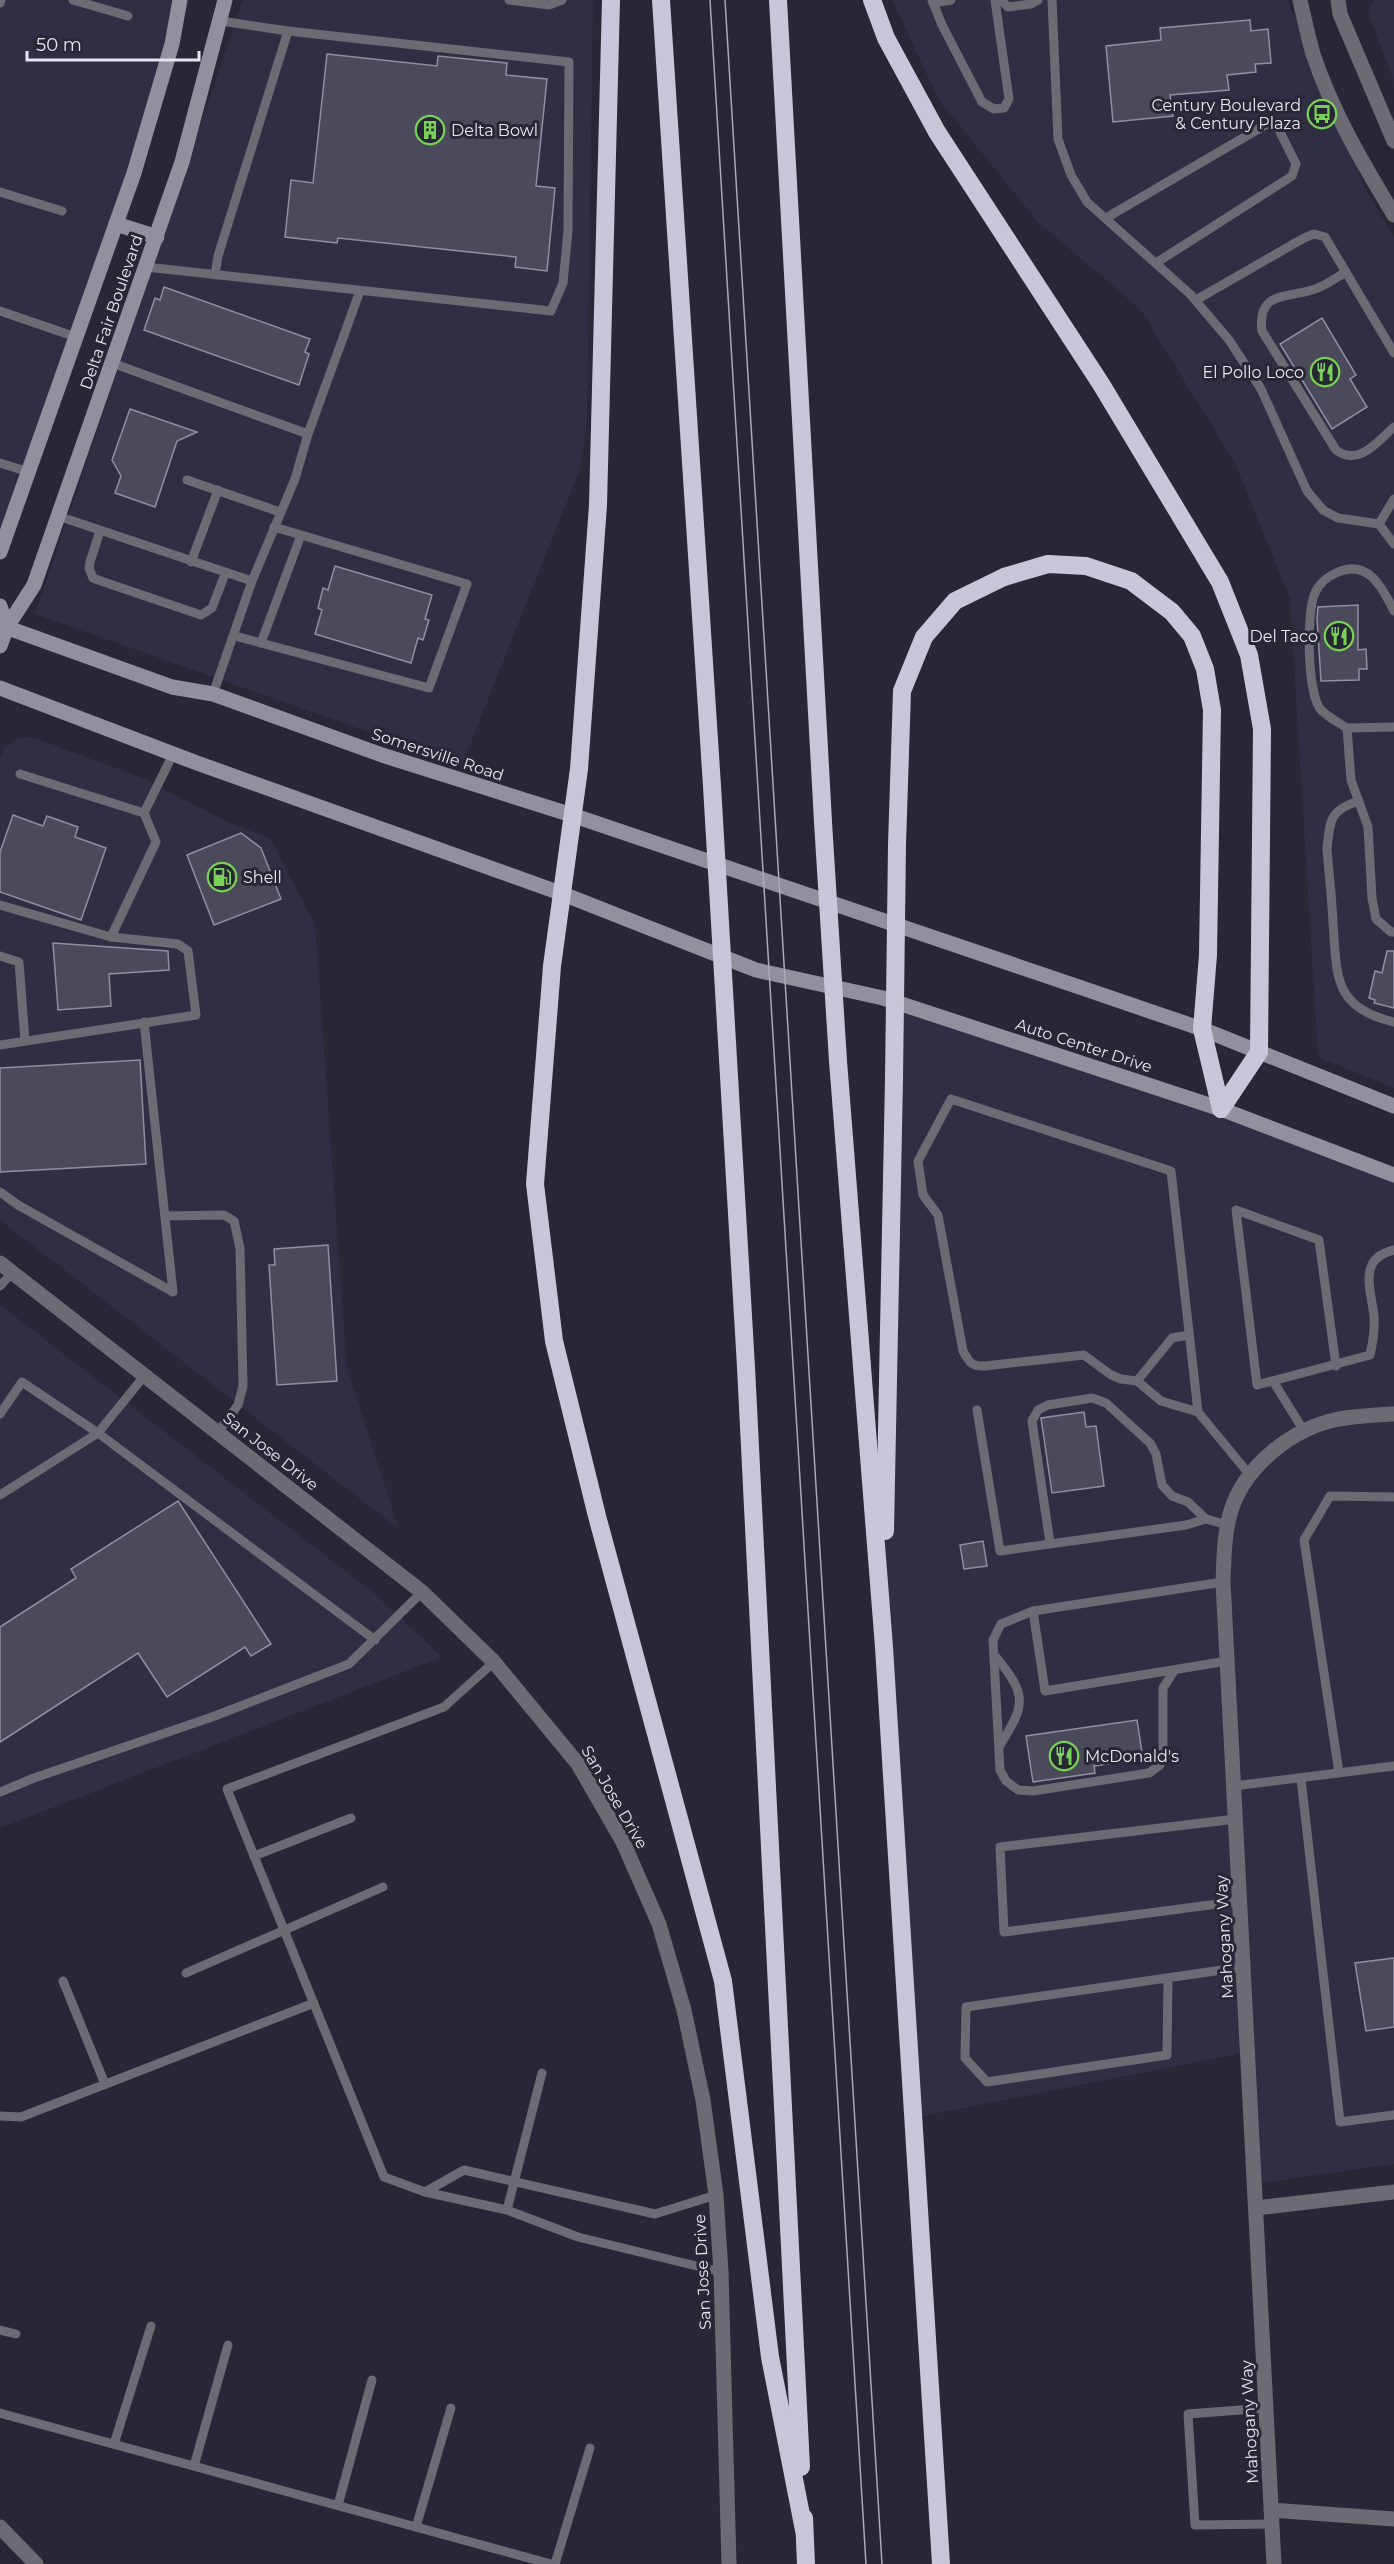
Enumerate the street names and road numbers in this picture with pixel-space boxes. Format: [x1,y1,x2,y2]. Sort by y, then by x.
street label: Delta Fair Boulevard [76,232,147,392]
street label: Somersville Road [369,724,506,785]
street label: Auto Center Drive [1013,1014,1154,1077]
street label: San Jose Drive [219,1408,322,1495]
street label: San Jose Drive [577,1742,652,1852]
street label: Mahogany Way [1212,1874,1237,1999]
street label: San Jose Drive [690,2214,715,2330]
street label: Mahogany Way [1237,2359,1262,2484]

